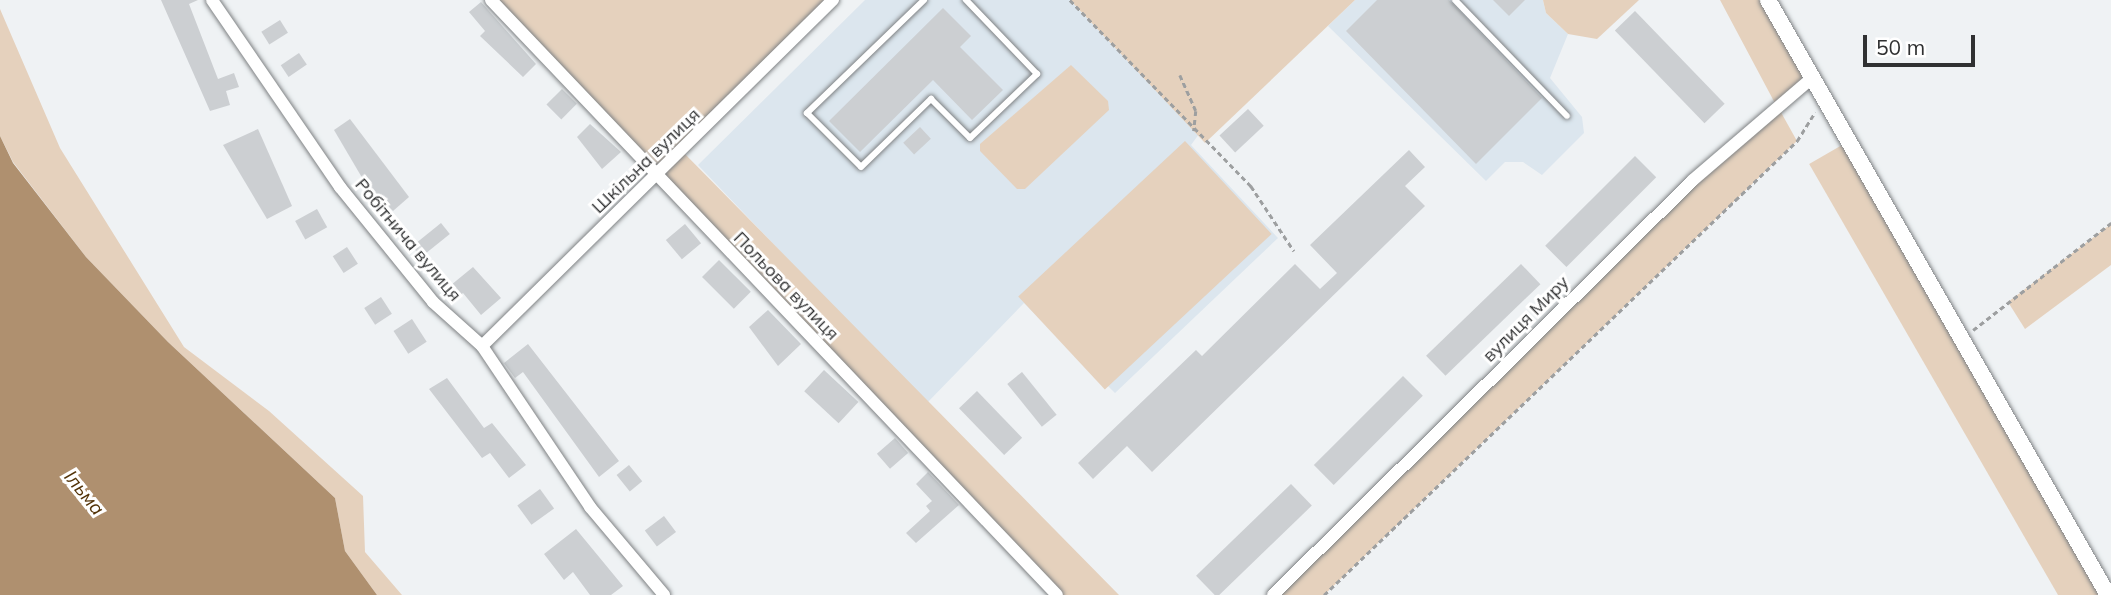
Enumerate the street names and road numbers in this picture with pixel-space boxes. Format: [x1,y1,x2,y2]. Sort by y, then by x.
street label: Шкільна вулиця [587,104,705,218]
street label: Робітнича вулиця [350,174,466,306]
street label: Польова вулиця [729,227,843,345]
street label: вулиця Миру [1478,271,1574,367]

